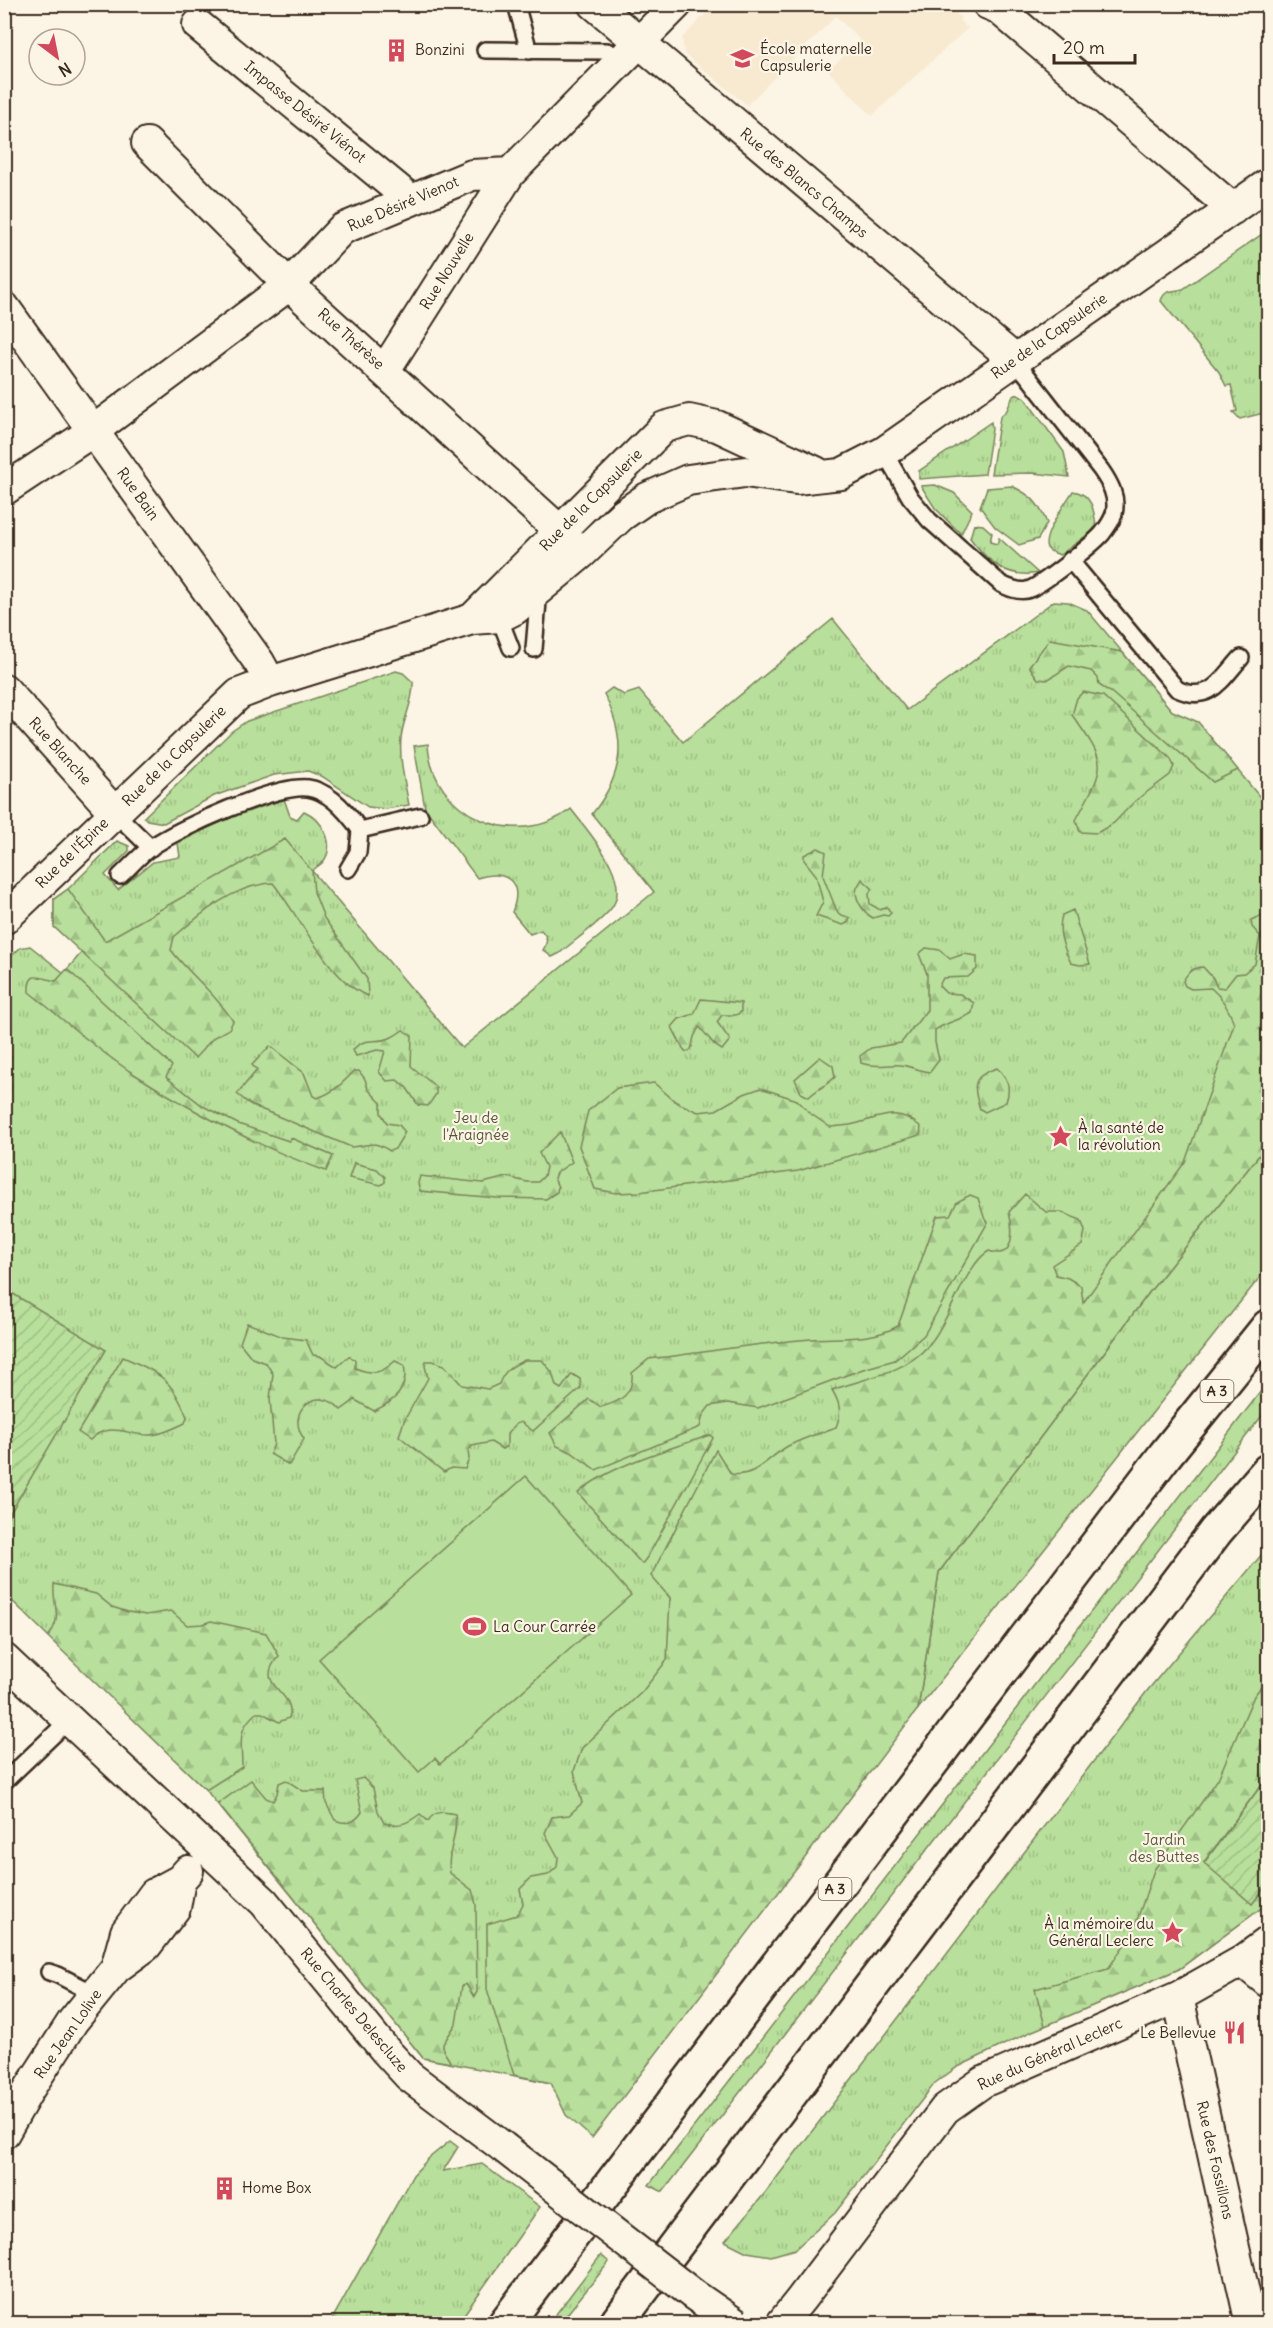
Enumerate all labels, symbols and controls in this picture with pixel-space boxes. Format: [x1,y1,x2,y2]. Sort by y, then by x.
north arrow [27,27,87,87]
scale bar [1054,27,1135,65]
text: 20 m [1063,36,1105,59]
building icon: Bonzini [384,37,410,63]
place label: École maternelle Capsulerie [760,39,872,75]
place label: Bonzini [415,40,465,59]
school or university icon: École maternelle Capsulerie [729,45,755,71]
street label: Impasse Désiré Viénot [241,57,370,167]
text: N [55,58,75,81]
street label: Rue des Blancs Champs [737,124,872,242]
street label: Rue Désiré Vienot [344,172,461,236]
street label: Rue Nouvelle [415,229,478,313]
street label: Rue de la Capsulerie [987,288,1110,383]
street label: Rue Thérèse [314,304,389,373]
street label: Rue de la Capsulerie [535,444,646,555]
street label: Rue Bain [113,464,164,524]
street label: Rue de la Capsulerie [118,701,230,810]
street label: Rue Blanche [25,713,96,788]
street label: Rue de l'Épine [31,813,112,892]
park label: Jeu de l'Araignée [443,1108,509,1144]
place label: À la santé de la révolution [1078,1118,1164,1154]
place icon: À la santé de la révolution [1047,1124,1073,1150]
road number: A 3 [1200,1380,1234,1402]
sports icon: La Cour Carrée [462,1614,488,1640]
place label: La Cour Carrée [493,1617,596,1636]
park label: Jardin des Buttes [1129,1830,1200,1866]
road number: A 3 [818,1878,852,1900]
place label: À la mémoire du Général Leclerc [1044,1914,1154,1950]
place icon: À la mémoire du Général Leclerc [1159,1920,1185,1946]
street label: Rue Charles Delescluze [297,1944,412,2076]
street label: Rue Jean Lolive [30,1985,105,2082]
street label: Rue du Général Leclerc [974,2013,1126,2094]
restaurant icon: Le Bellevue [1221,2020,1247,2046]
place label: Le Bellevue [1140,2023,1216,2042]
street label: Rue des Fossillons [1193,2099,1238,2221]
building icon: Home Box [211,2175,237,2201]
place label: Home Box [242,2178,312,2197]

